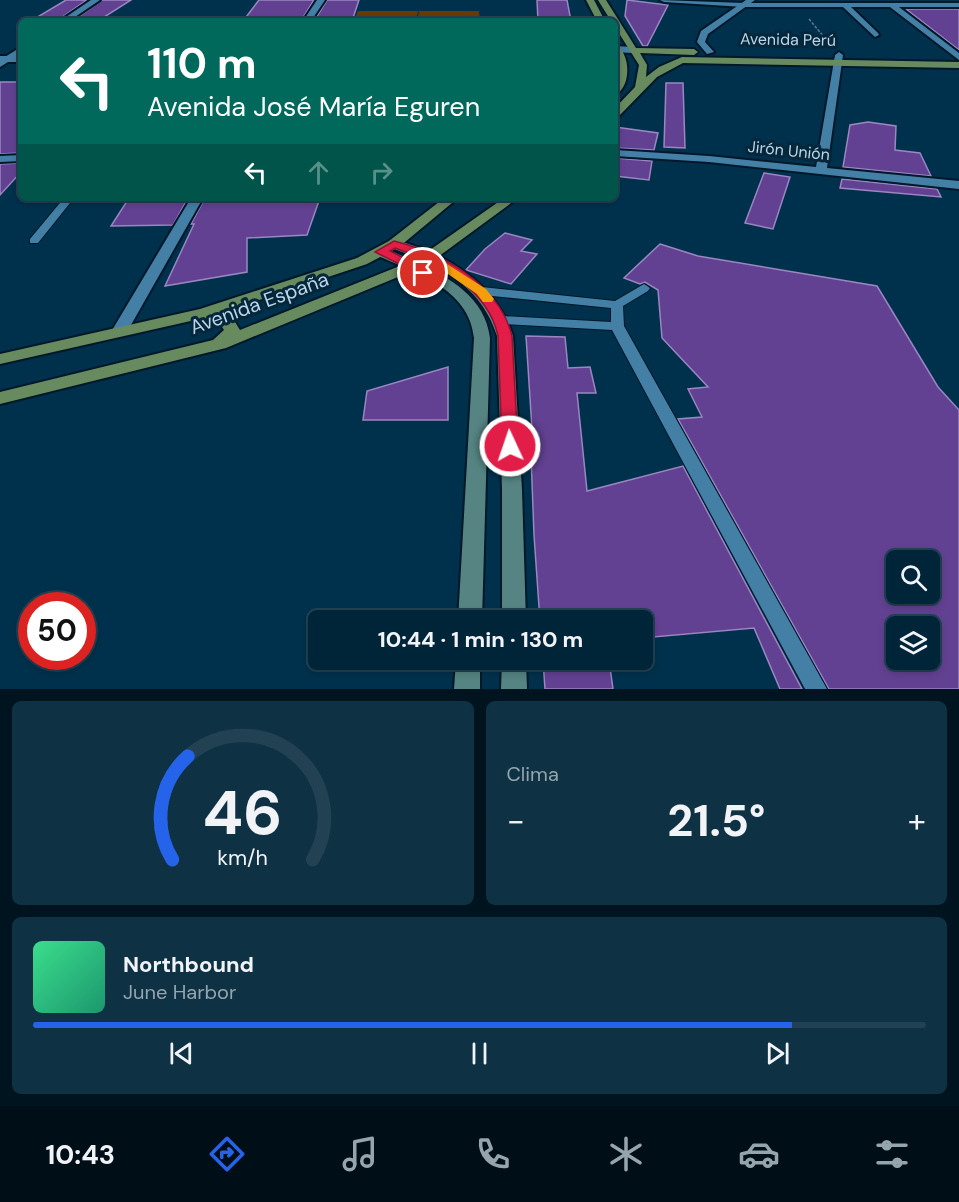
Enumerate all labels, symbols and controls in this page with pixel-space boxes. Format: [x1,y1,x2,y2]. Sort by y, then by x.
street label: Avenida Perú [740,28,836,51]
text: 110 m [147,36,257,91]
icon: left [48,42,126,120]
text: Avenida José María Eguren [147,89,480,124]
street label: Jirón Unión [747,136,831,165]
icon: left [239,156,272,189]
icon: ahead [302,156,335,189]
icon: right [365,156,398,189]
pin [397,247,448,298]
icon: arrive [406,256,439,289]
street label: Avenida España [186,266,332,340]
position arrow [478,414,542,478]
map controls [886,550,940,670]
button: search [886,550,940,604]
speed limit sign: 50 [18,592,96,670]
button: layers [886,616,940,670]
text: 10:44 · 1 min · 130 m [378,625,583,654]
text: Clima [507,761,559,787]
text: 46 [203,772,283,853]
text: 21.5° [667,791,765,850]
text: − [507,799,525,842]
text: + [908,799,926,842]
text: km/h [217,844,268,872]
text: Northbound [123,950,254,979]
text: June Harbor [123,979,236,1005]
icon: previous [165,1037,198,1070]
icon: pause [463,1037,496,1070]
icon: next [761,1037,794,1070]
icon: directions [206,1133,248,1175]
icon: music [339,1133,381,1175]
icon: phone [472,1133,514,1175]
icon: climate [605,1133,647,1175]
icon: car [738,1133,780,1175]
icon: filters [871,1133,913,1175]
text: 10:43 [46,1137,115,1172]

